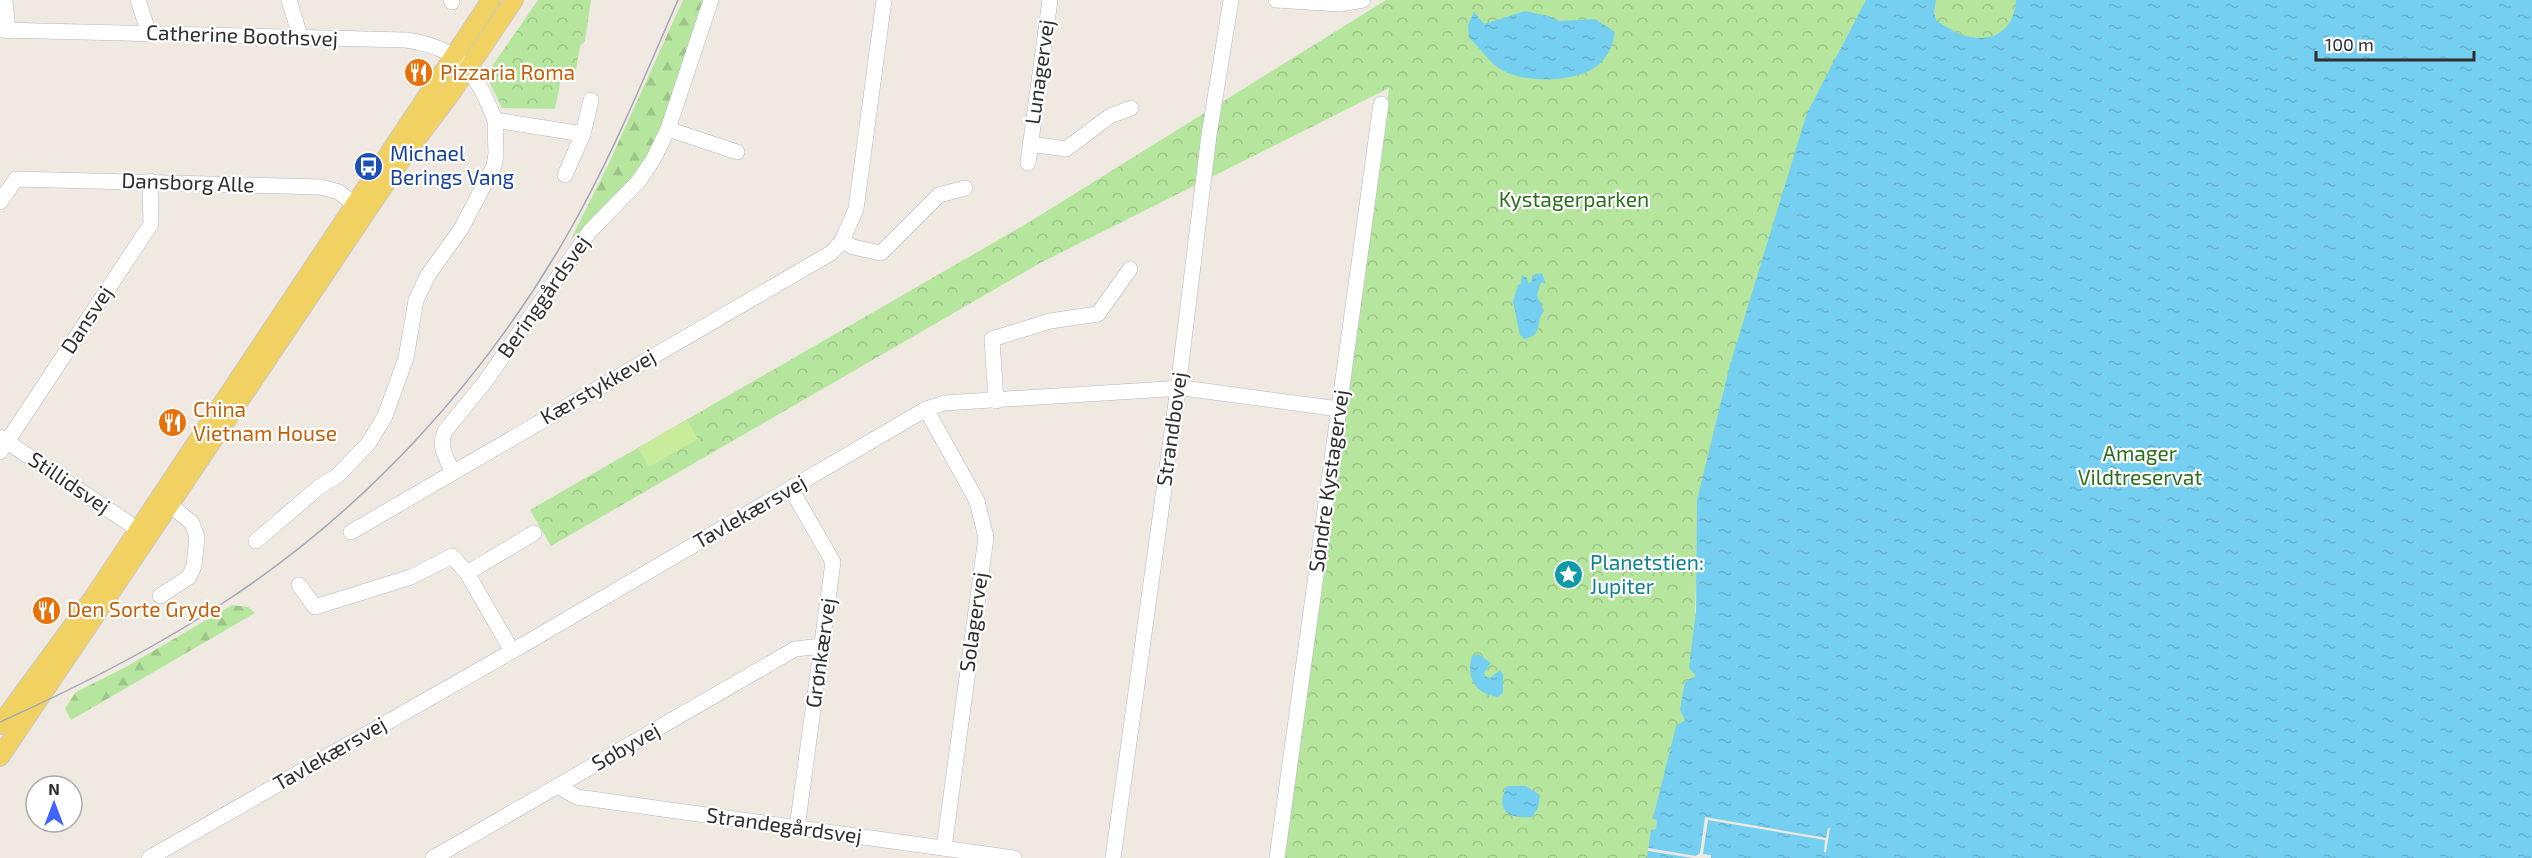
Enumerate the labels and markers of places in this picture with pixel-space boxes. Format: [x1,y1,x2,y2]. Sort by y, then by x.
restaurant icon: Pizzaria Roma [403,57,435,89]
place label: Pizzaria Roma [440,59,575,84]
place label: Michael Berings Vang [390,140,515,189]
bus stop icon: Michael Berings Vang [353,150,385,182]
place label: China Vietnam House [193,396,337,445]
restaurant icon: China Vietnam House [156,406,188,438]
place label: Planetstien: Jupiter [1590,549,1704,598]
place icon: Planetstien: Jupiter [1553,559,1585,591]
restaurant icon: Den Sorte Gryde [30,594,62,626]
place label: Den Sorte Gryde [67,596,221,621]

